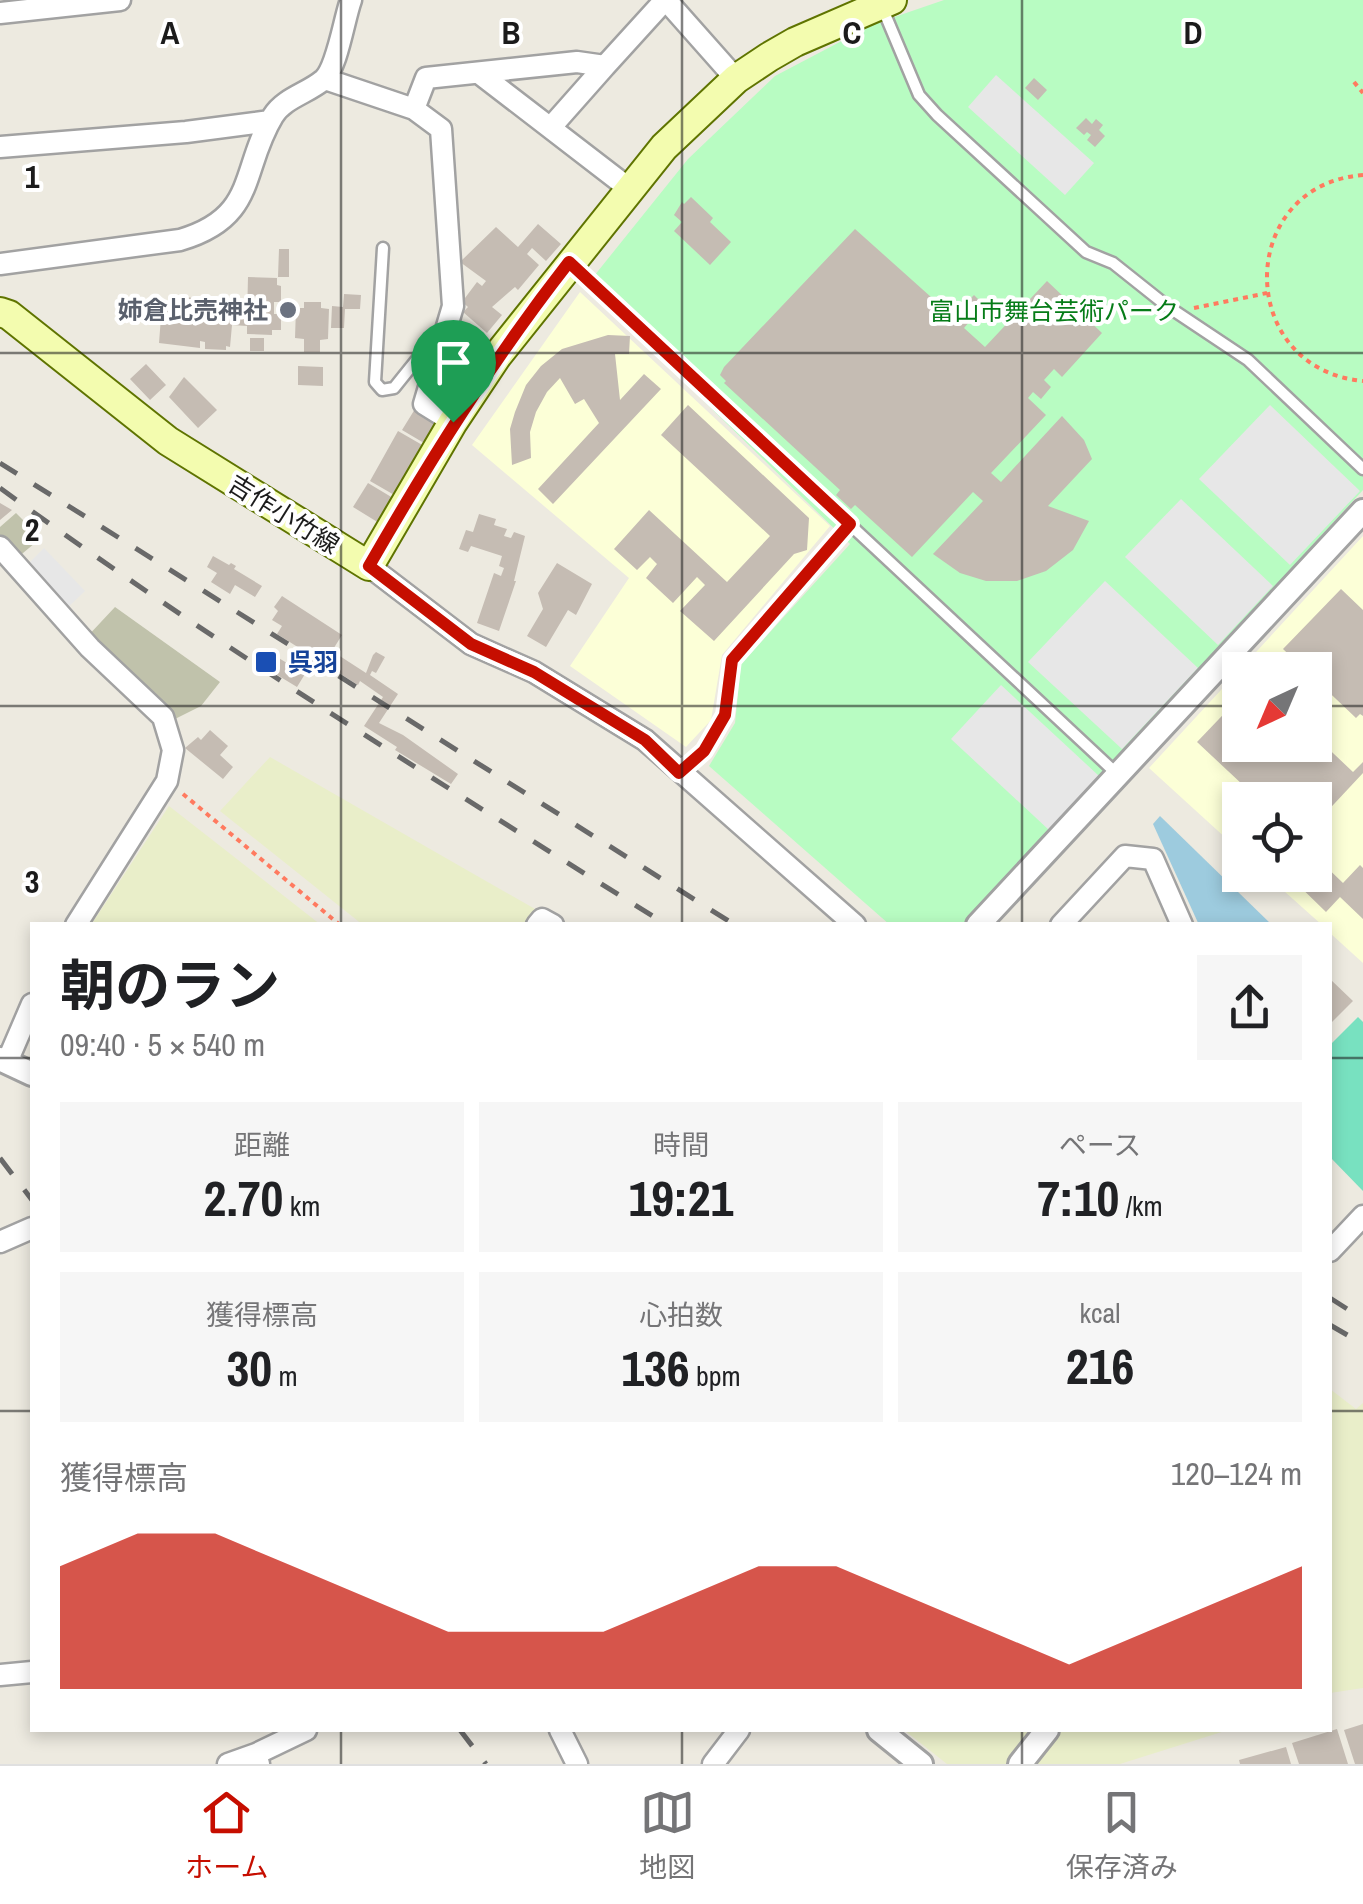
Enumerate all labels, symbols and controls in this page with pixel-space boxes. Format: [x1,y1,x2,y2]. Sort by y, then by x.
text: A [161,11,180,54]
text: B [502,11,520,54]
text: C [843,11,861,54]
text: D [1184,11,1202,54]
text: 1 [25,155,40,198]
place label: 姉倉比売神社 [118,293,268,327]
park label: 富山市舞台芸術パーク [929,294,1179,328]
marker: 姉倉比売神社 [277,299,299,321]
pin [411,320,496,423]
icon: arrive [426,335,481,390]
street label: 吉作小竹線 [222,466,346,562]
text: 2 [25,508,39,551]
place label: 呉羽 [288,645,338,679]
marker: 呉羽 [253,649,279,675]
north arrow [1222,652,1332,762]
map controls [1222,652,1332,892]
button: locate [1222,782,1332,892]
text: 3 [25,860,39,903]
text: 朝のラン [60,948,280,1022]
button: share [1197,955,1302,1060]
text: 09:40 · 5 × 540 m [60,1023,265,1066]
text: 距離 [234,1126,290,1164]
text: 時間 [653,1126,709,1164]
text: ペース [1059,1126,1141,1164]
text: 2.70 [204,1164,283,1232]
text: 19:21 [629,1164,733,1232]
text: 7:10 [1037,1164,1119,1232]
text: km [283,1187,320,1225]
text: /km [1119,1187,1163,1225]
text: kcal [1080,1294,1120,1332]
text: 獲得標高 [206,1296,318,1334]
text: 心拍数 [639,1296,723,1334]
text: 216 [1066,1332,1134,1400]
text: 30 [226,1334,272,1402]
text: 136 [621,1334,690,1402]
text: m [272,1357,298,1395]
text: bpm [690,1357,741,1395]
text: 120–124 m [1171,1452,1302,1495]
text: 獲得標高 [60,1456,188,1499]
tab: ホーム [185,1785,268,1886]
tab: 地図 [639,1785,695,1886]
tab: 保存済み [1066,1785,1178,1886]

